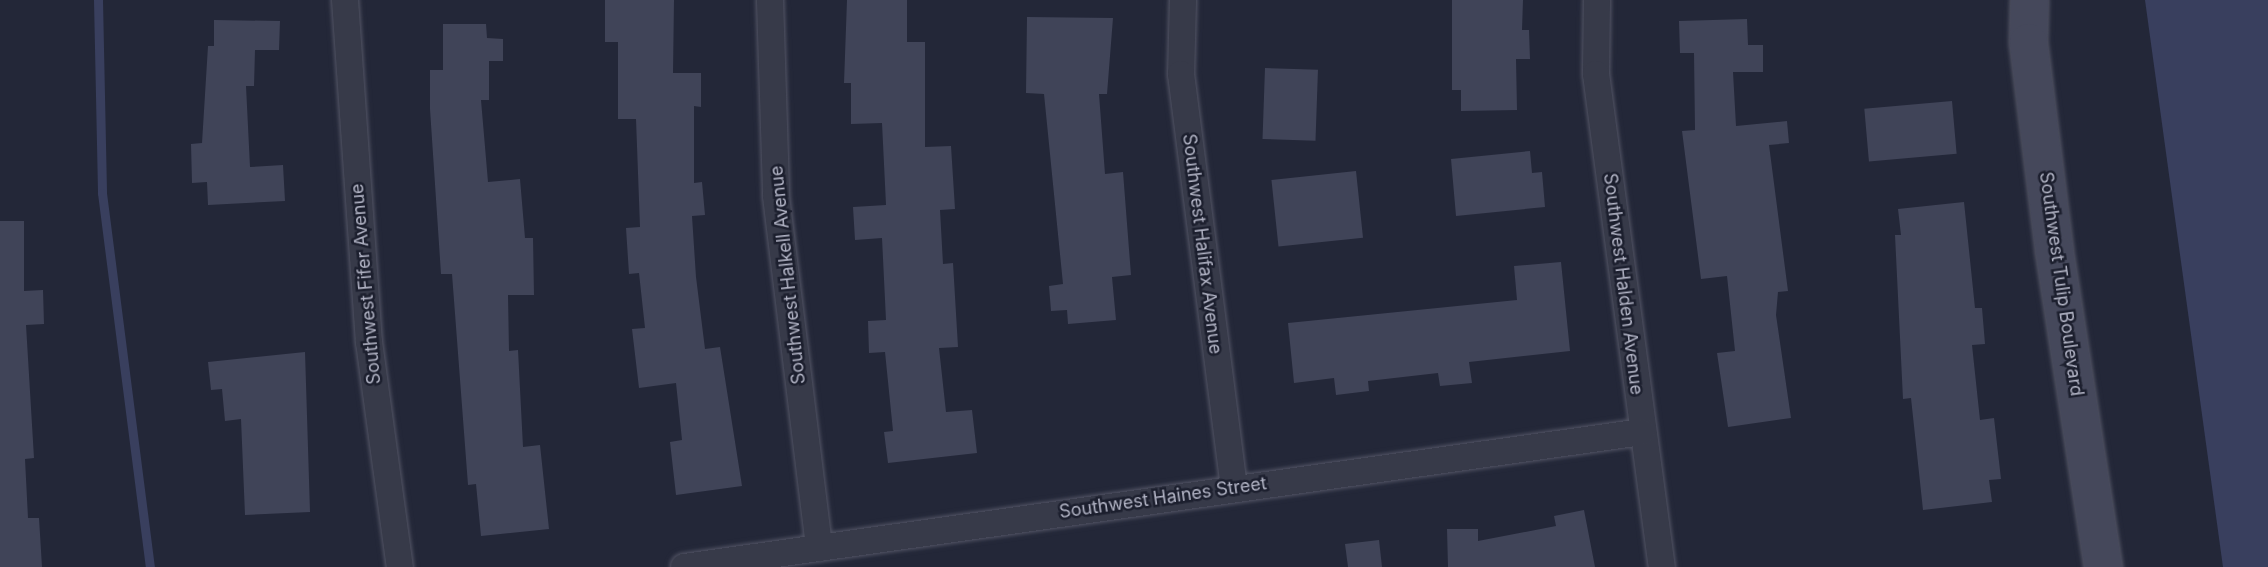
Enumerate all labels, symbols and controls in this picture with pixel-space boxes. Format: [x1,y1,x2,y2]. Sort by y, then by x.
street label: Southwest Halifax Avenue [1178,133,1226,355]
street label: Southwest Halkell Avenue [766,165,810,385]
street label: Southwest Tulip Boulevard [2035,171,2087,397]
street label: Southwest Halden Avenue [1599,172,1647,396]
street label: Southwest Fifer Avenue [346,183,386,385]
street label: Southwest Haines Street [1058,473,1268,523]

